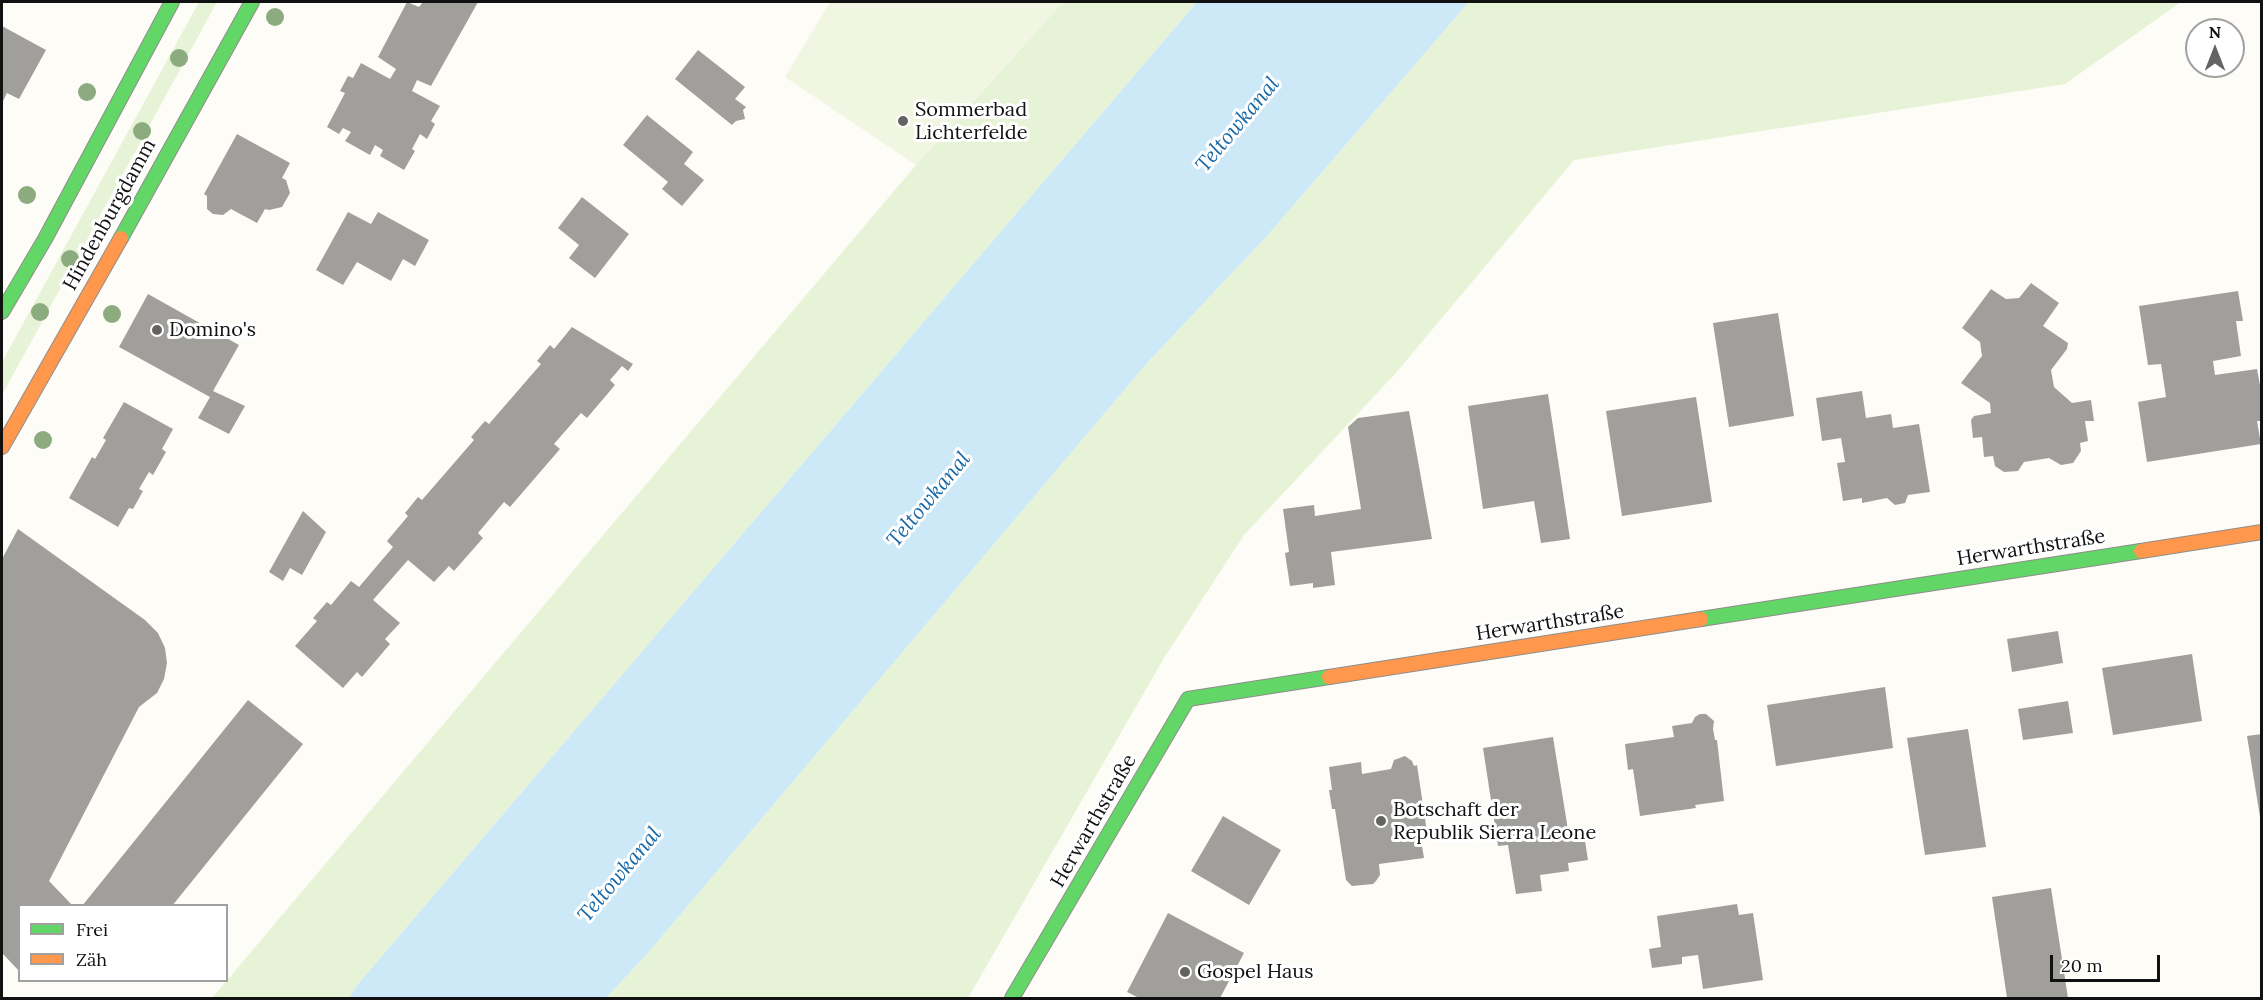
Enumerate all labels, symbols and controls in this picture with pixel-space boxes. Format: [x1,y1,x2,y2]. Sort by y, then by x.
north arrow [2185,18,2245,78]
text: N [2209,22,2221,42]
water label: Teltowkanal [1191,72,1285,178]
place label: Sommerbad Lichterfelde [915,98,1028,145]
marker: Sommerbad Lichterfelde [896,114,910,128]
street label: Hindenburgdamm [58,135,162,295]
place label: Domino's [169,318,256,342]
marker: Domino's [150,323,164,337]
water label: Teltowkanal [882,447,976,553]
street label: Herwarthstraße [1955,524,2107,572]
street label: Herwarthstraße [1474,599,1626,647]
street label: Herwarthstraße [1046,750,1142,892]
place label: Botschaft der Republik Sierra Leone [1393,798,1596,845]
marker: Botschaft der Republik Sierra Leone [1374,814,1388,828]
water label: Teltowkanal [573,822,667,928]
legend [18,904,228,982]
text: Frei [76,918,108,941]
scale bar [2053,943,2162,981]
text: Zäh [76,948,107,971]
text: 20 m [2061,954,2103,977]
place label: Gospel Haus [1197,960,1313,984]
marker: Gospel Haus [1178,965,1192,979]

